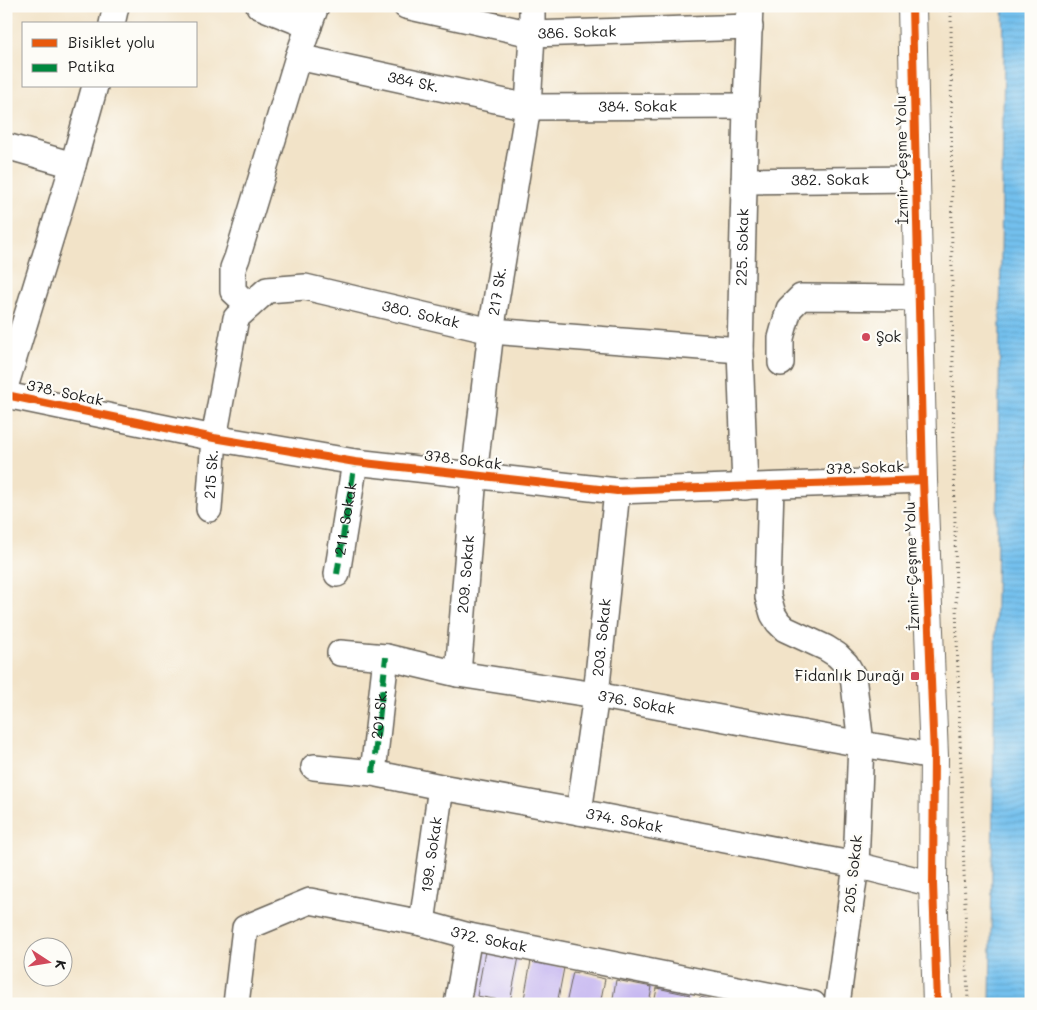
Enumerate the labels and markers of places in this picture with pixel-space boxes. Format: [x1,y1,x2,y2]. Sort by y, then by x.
place label: Şok [876,326,901,346]
marker: Şok [860,331,872,343]
place label: Fidanlık Durağı [795,665,905,685]
marker: Fidanlık Durağı [909,670,921,682]

